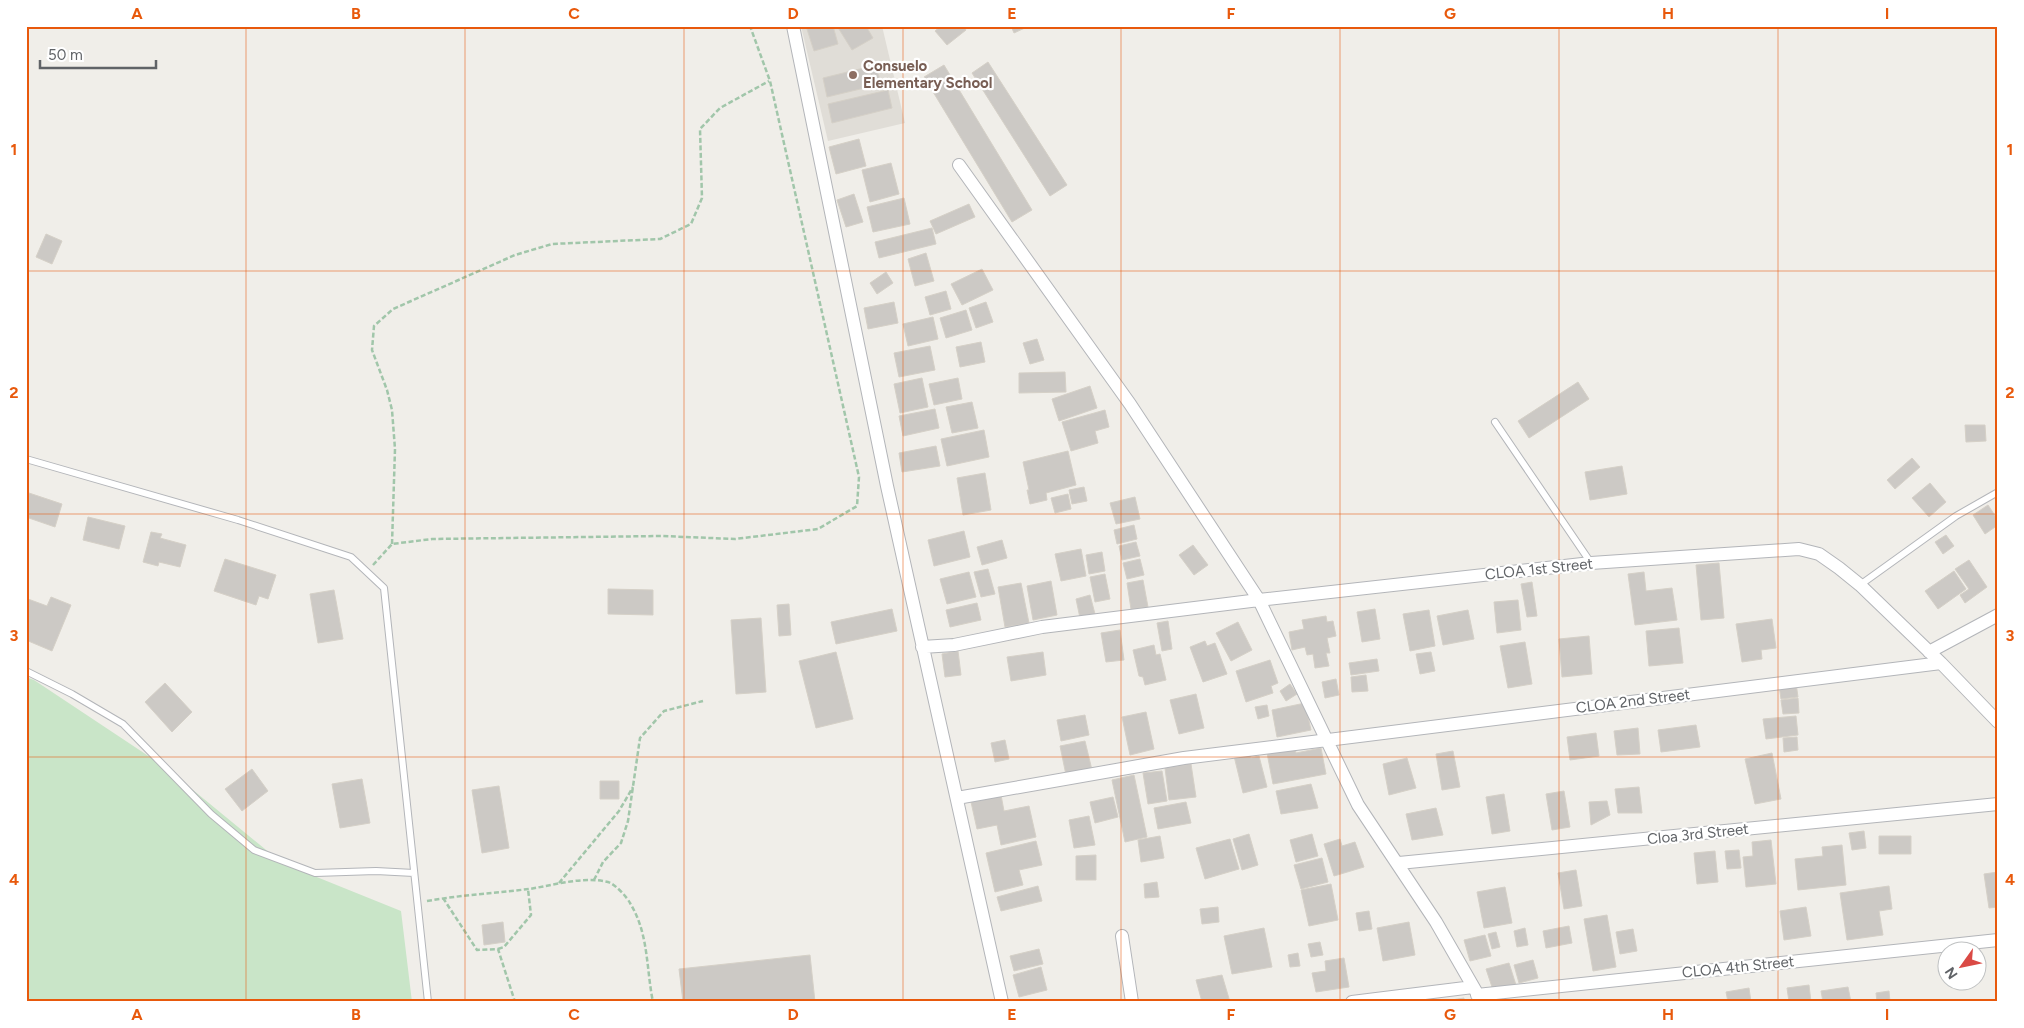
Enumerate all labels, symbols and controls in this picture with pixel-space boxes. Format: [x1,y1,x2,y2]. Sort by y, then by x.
text: A [131,4,143,23]
text: B [351,4,361,23]
text: C [568,4,580,23]
text: D [787,4,799,23]
text: E [1007,4,1017,23]
text: F [1227,4,1236,23]
text: G [1444,4,1456,23]
text: H [1662,4,1674,23]
text: I [1885,4,1889,23]
scale bar [40,38,156,70]
text: 50 m [48,46,83,64]
place label: Consuelo Elementary School [863,57,993,92]
marker: Consuelo Elementary School [847,69,859,81]
text: 1 [11,140,17,159]
text: 1 [2007,140,2013,159]
text: 2 [9,383,19,402]
text: 2 [2005,383,2015,402]
street label: CLOA 1st Street [1484,554,1594,584]
text: 3 [10,626,19,645]
text: 3 [2006,626,2015,645]
street label: CLOA 2nd Street [1575,685,1692,717]
street label: Cloa 3rd Street [1646,820,1750,848]
text: 4 [9,870,19,889]
text: 4 [2005,870,2015,889]
north arrow [1936,940,1986,990]
street label: CLOA 4th Street [1681,952,1795,982]
text: N [1941,964,1962,982]
text: A [131,1005,143,1024]
text: B [351,1005,361,1024]
text: C [568,1005,580,1024]
text: D [787,1005,799,1024]
text: E [1007,1005,1017,1024]
text: F [1227,1005,1236,1024]
text: G [1444,1005,1456,1024]
text: H [1662,1005,1674,1024]
text: I [1885,1005,1889,1024]

